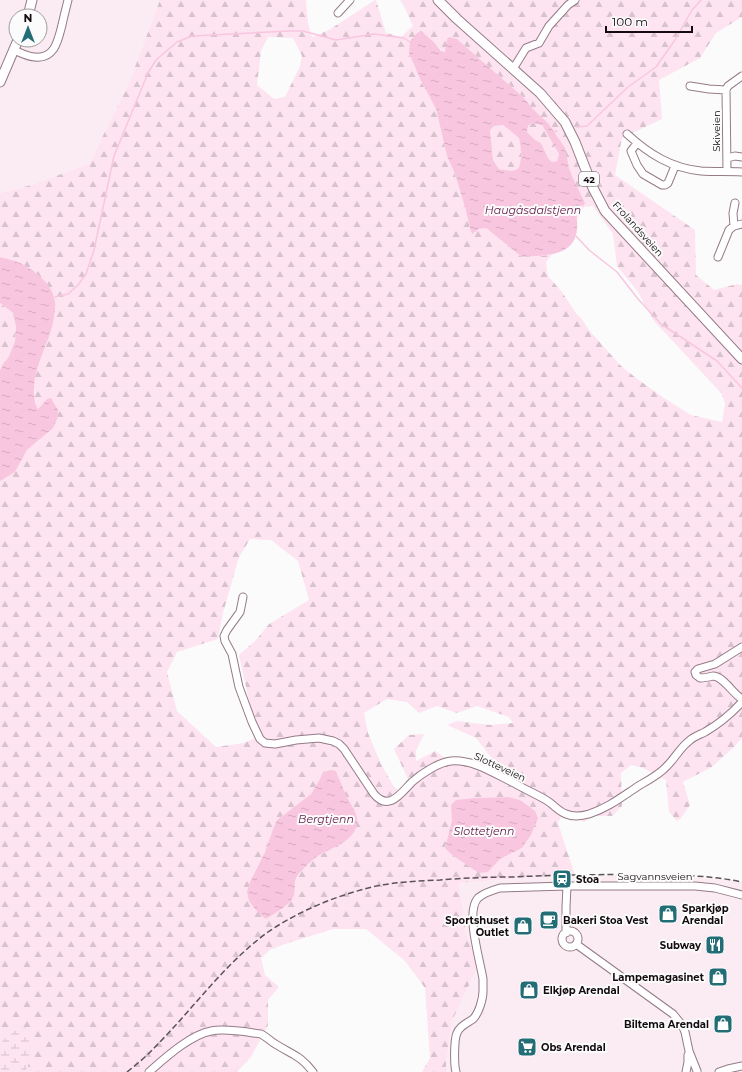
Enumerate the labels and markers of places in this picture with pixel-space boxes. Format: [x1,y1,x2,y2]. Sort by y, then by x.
station icon: Stoa [551,868,573,890]
place label: Stoa [576,873,599,886]
place label: Sparkjøp Arendal [681,902,729,927]
shop icon: Sparkjøp Arendal [657,903,679,925]
cafe icon: Bakeri Stoa Vest [538,909,560,931]
place label: Sportshuset Outlet [445,914,510,939]
place label: Bakeri Stoa Vest [563,914,649,927]
shop icon: Sportshuset Outlet [512,915,534,937]
restaurant icon: Subway [704,934,726,956]
place label: Subway [660,939,702,952]
shop icon: Lampemagasinet [707,966,729,988]
place label: Lampemagasinet [612,971,705,984]
shop icon: Elkjøp Arendal [518,979,540,1001]
place label: Elkjøp Arendal [543,984,620,997]
shop icon: Biltema Arendal [712,1013,734,1035]
place label: Biltema Arendal [624,1018,709,1031]
supermarket icon: Obs Arendal [516,1036,538,1058]
place label: Obs Arendal [541,1041,606,1054]

